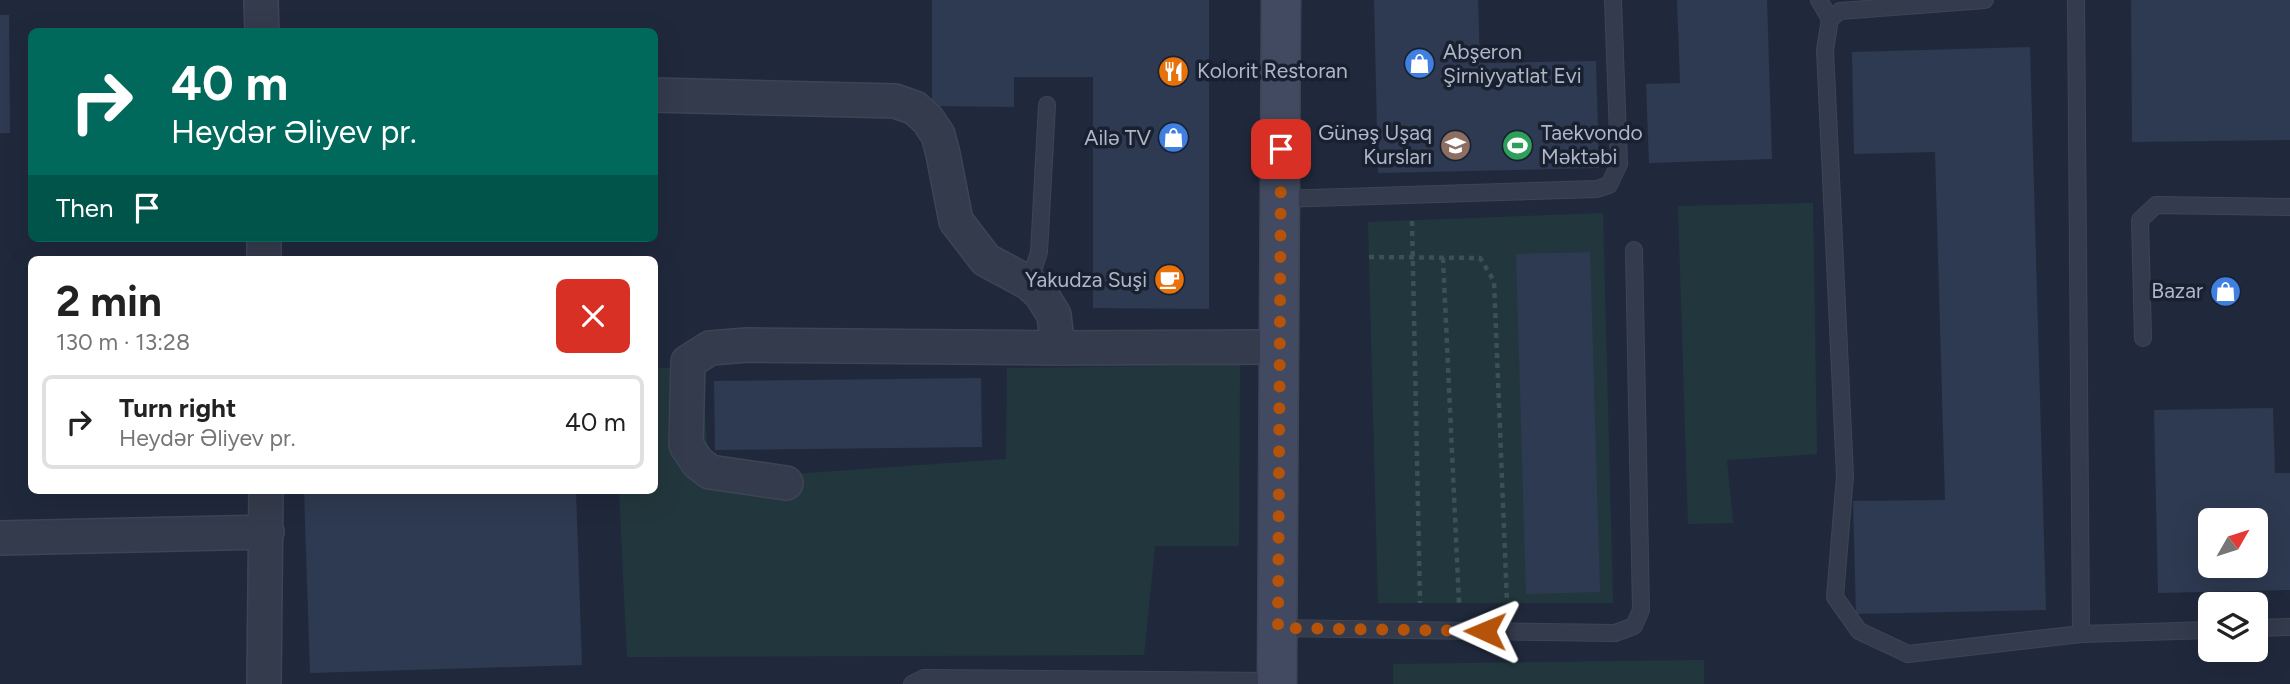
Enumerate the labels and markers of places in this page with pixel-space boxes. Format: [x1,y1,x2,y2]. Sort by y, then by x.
place label: Abşeron Şirniyyatlat Evi [1443,39,1582,88]
shop icon: Abşeron Şirniyyatlat Evi [1403,47,1437,81]
restaurant icon: Kolorit Restoran [1157,54,1191,88]
place label: Kolorit Restoran [1197,58,1348,83]
pin [1251,119,1311,179]
place label: Günəş Uşaq Kursları [1318,120,1432,169]
place label: Taekvondo Məktəbi [1541,120,1643,169]
shop icon: Ailə TV [1157,121,1191,155]
place label: Ailə TV [1084,125,1151,150]
school or university icon: Günəş Uşaq Kursları [1438,128,1472,162]
sports icon: Taekvondo Məktəbi [1501,128,1535,162]
cafe icon: Yakudza Suşi [1153,263,1187,297]
place label: Yakudza Suşi [1025,267,1147,292]
shop icon: Bazar [2209,274,2243,308]
place label: Bazar [2151,278,2203,303]

